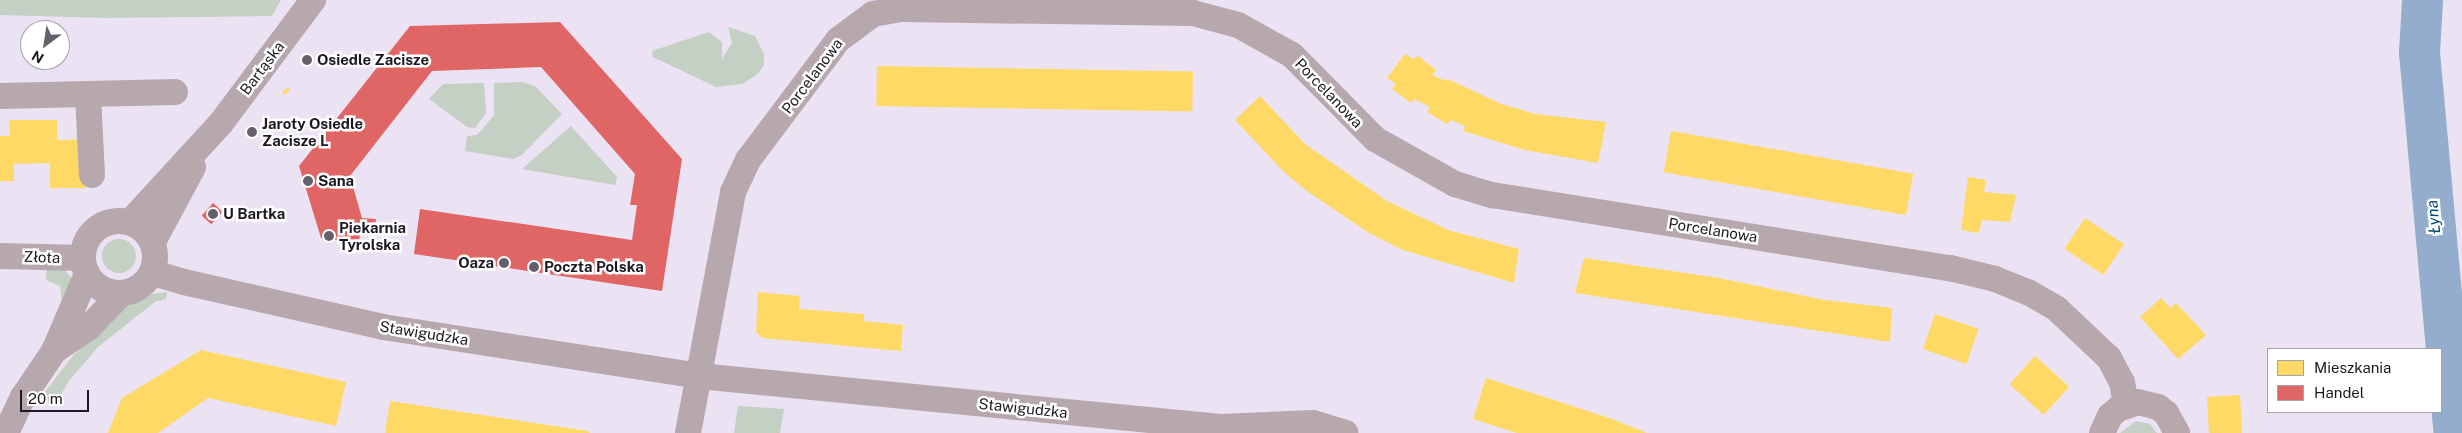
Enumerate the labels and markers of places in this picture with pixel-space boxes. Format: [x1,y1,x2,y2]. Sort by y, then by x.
place label: Osiedle Zacisze [317,51,429,69]
marker: Osiedle Zacisze [301,54,313,66]
place label: Jaroty Osiedle Zacisze L [262,114,363,149]
marker: Jaroty Osiedle Zacisze L [246,126,258,138]
place label: Sana [318,172,354,190]
marker: Sana [302,175,314,187]
place label: U Bartka [223,205,285,223]
marker: U Bartka [207,208,219,220]
place label: Piekarnia Tyrolska [339,218,406,253]
marker: Piekarnia Tyrolska [323,230,335,242]
place label: Oaza [458,254,494,272]
marker: Oaza [498,257,510,269]
place label: Poczta Polska [544,258,644,276]
marker: Poczta Polska [528,261,540,273]

